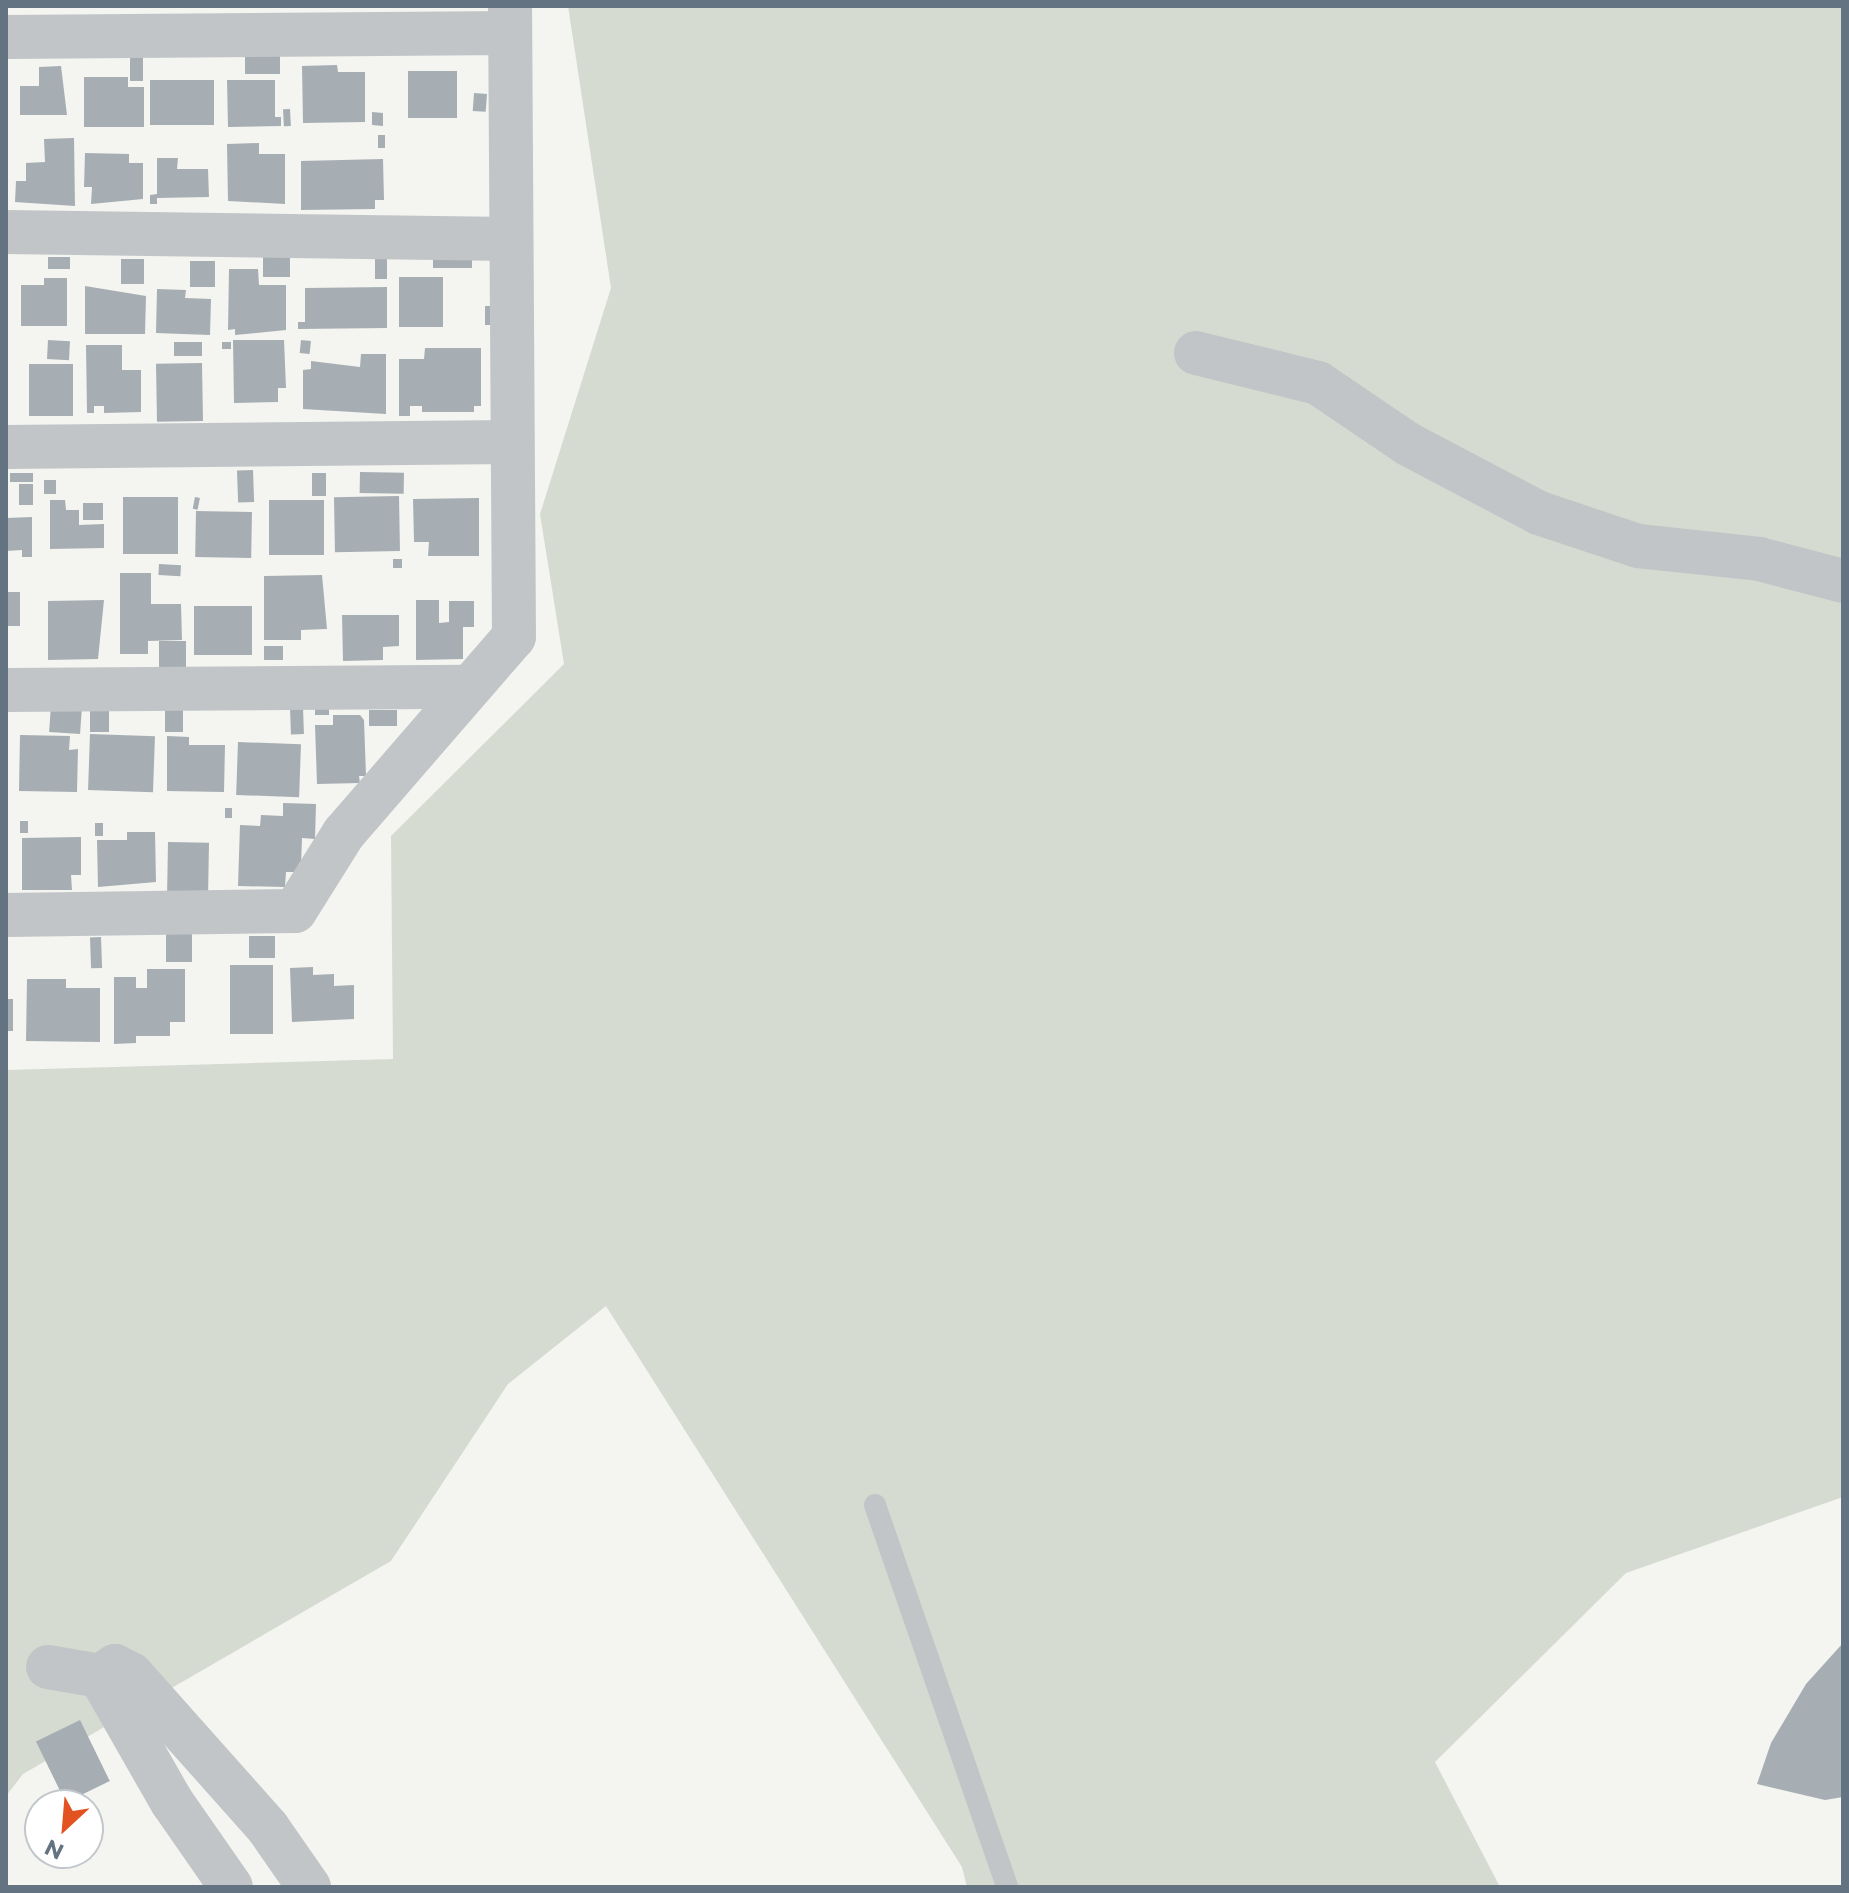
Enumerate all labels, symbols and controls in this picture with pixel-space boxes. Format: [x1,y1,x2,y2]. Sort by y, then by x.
north arrow [24,1789,104,1869]
text: N [40,1833,68,1865]

